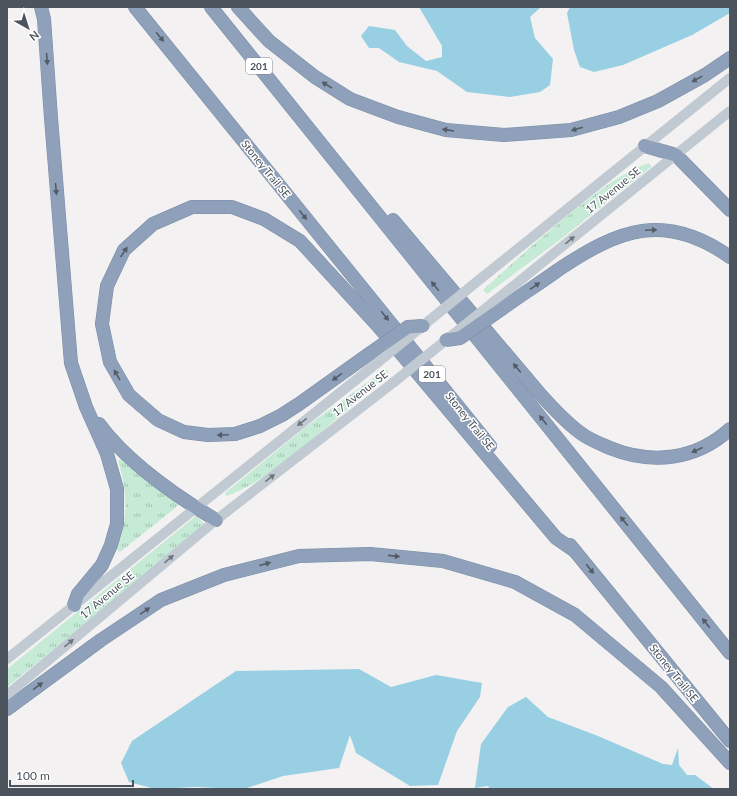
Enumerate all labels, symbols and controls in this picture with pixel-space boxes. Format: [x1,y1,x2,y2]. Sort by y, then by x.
north arrow [8,8,48,48]
text: N [27,28,42,44]
one-way arrow [155,32,164,43]
one-way arrow [43,53,50,66]
road number: 201 [246,58,272,74]
one-way arrow [691,76,703,83]
one-way arrow [321,81,333,88]
one-way arrow [571,126,584,132]
one-way arrow [442,127,454,133]
street label: Stoney Trail SE [239,137,294,200]
street label: 17 Avenue SE [583,164,643,216]
one-way arrow [53,183,60,195]
one-way arrow [299,209,308,220]
one-way arrow [645,227,658,233]
one-way arrow [565,236,576,245]
one-way arrow [121,246,128,258]
one-way arrow [430,281,439,291]
one-way arrow [530,282,540,290]
one-way arrow [380,310,389,321]
one-way arrow [513,362,522,373]
road number: 201 [419,366,445,382]
street label: 17 Avenue SE [329,367,390,418]
one-way arrow [113,369,120,381]
one-way arrow [332,373,343,381]
street label: Stoney Trail SE [443,389,498,452]
one-way arrow [538,415,547,425]
one-way arrow [297,418,308,426]
one-way arrow [216,432,229,438]
one-way arrow [692,447,703,453]
one-way arrow [265,474,276,482]
one-way arrow [620,516,628,527]
one-way arrow [388,553,400,559]
one-way arrow [164,555,174,564]
one-way arrow [259,561,271,567]
one-way arrow [585,564,594,575]
street label: 17 Avenue SE [77,568,136,621]
one-way arrow [139,608,151,615]
one-way arrow [701,617,710,628]
one-way arrow [64,638,75,647]
street label: Stoney Trail SE [647,641,702,704]
one-way arrow [33,682,44,690]
scale bar [10,762,133,788]
text: 100 m [16,768,50,783]

